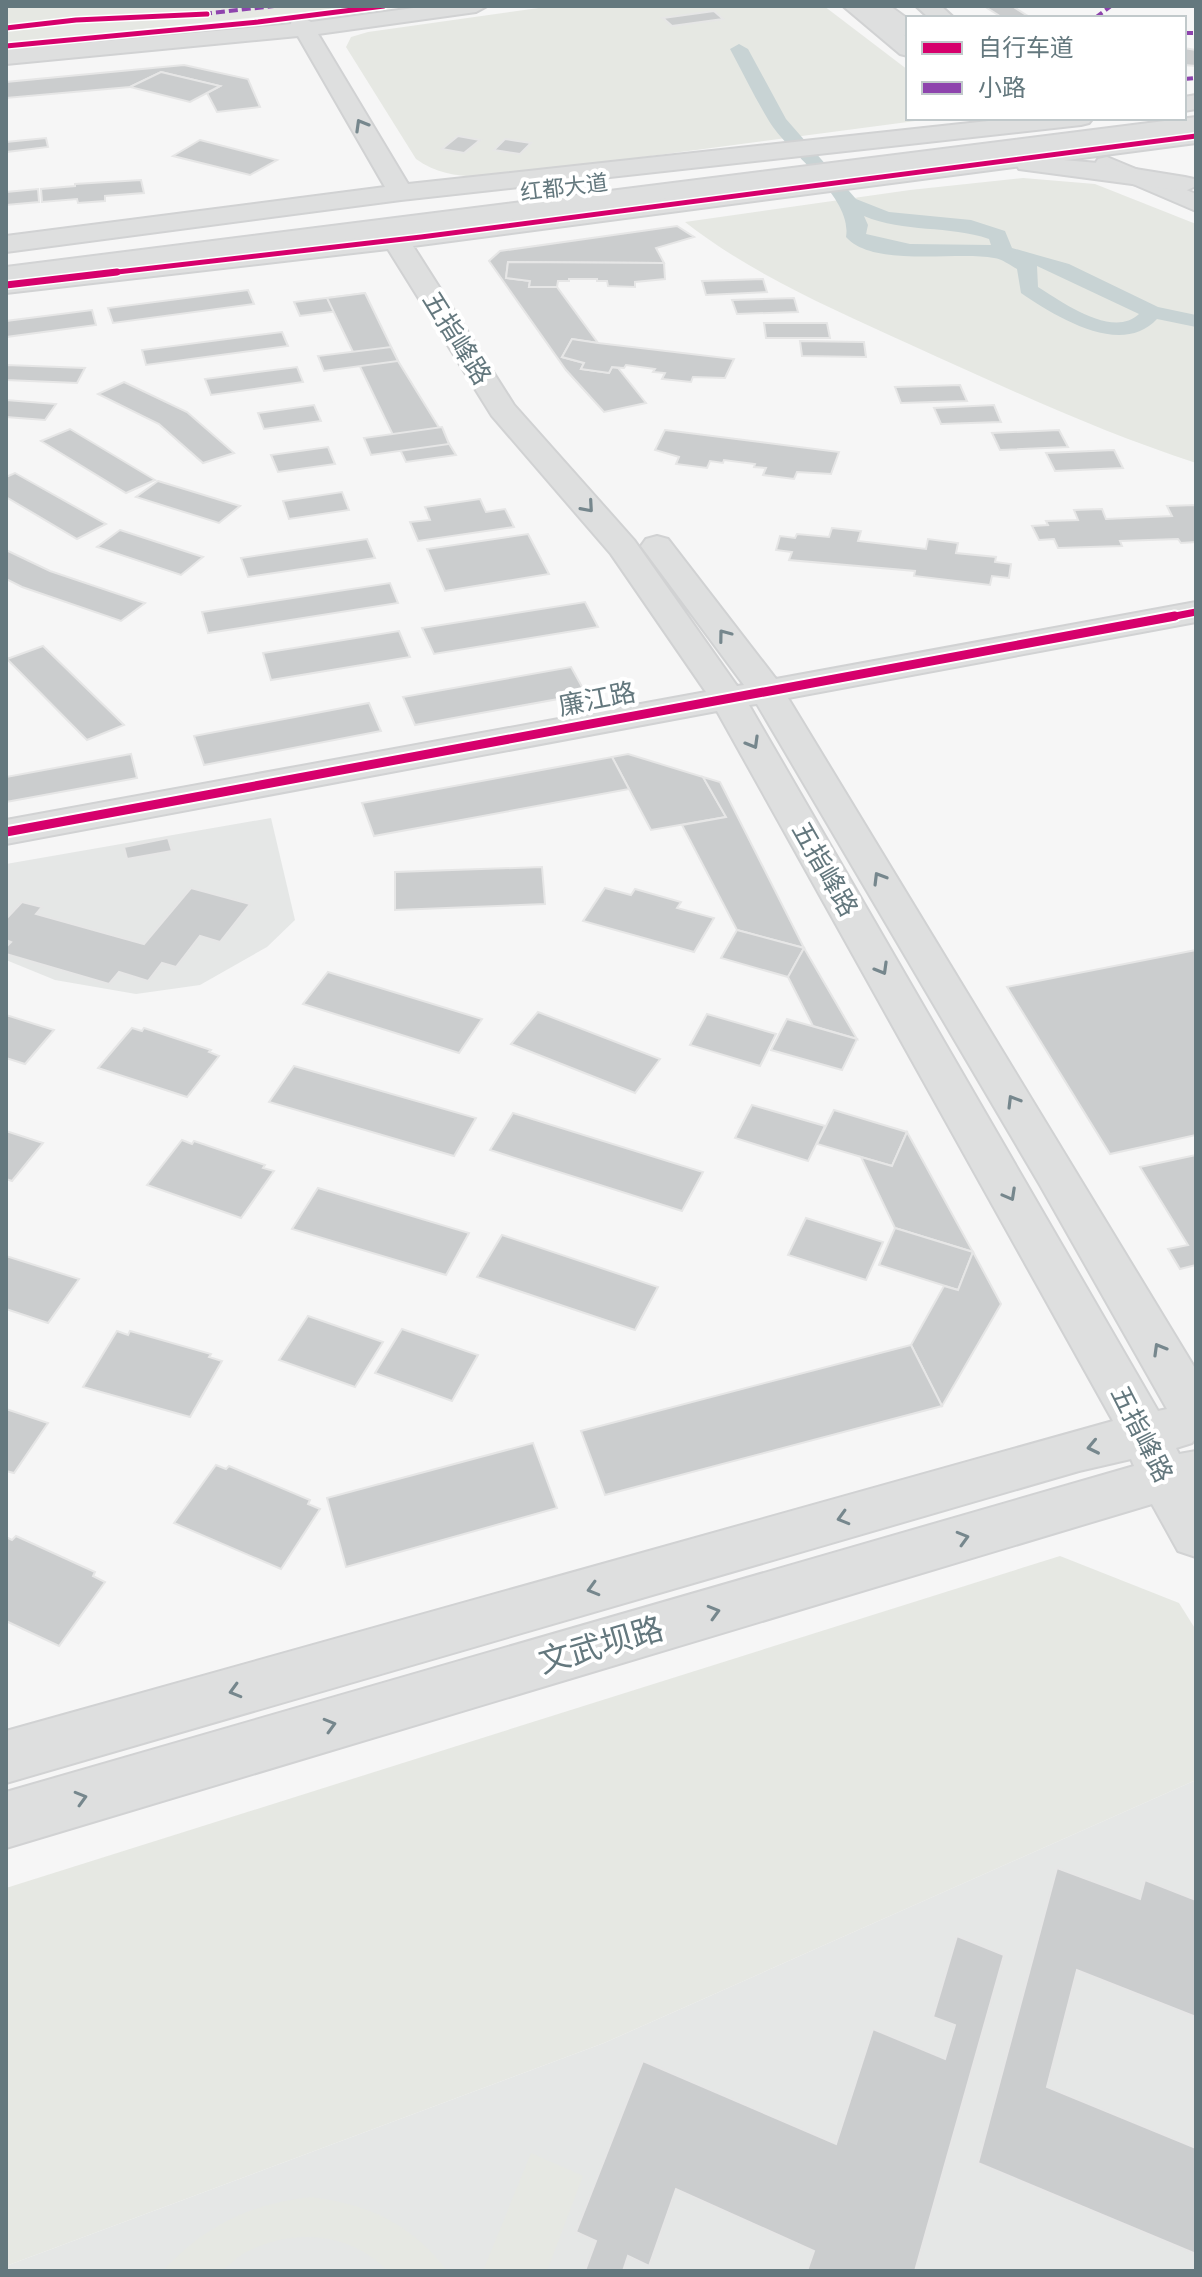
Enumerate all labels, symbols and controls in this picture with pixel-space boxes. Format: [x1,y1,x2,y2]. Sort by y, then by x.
legend [906,16,1186,120]
text: 自行车道 [978,34,1074,61]
text: 小路 [978,74,1026,101]
one-way arrow [355,119,371,134]
street label: 红都大道 [519,170,609,205]
street label: 五指峰路 [417,286,497,390]
one-way arrow [578,498,593,513]
one-way arrow [720,629,734,644]
street label: 廉江路 [556,677,638,721]
one-way arrow [743,734,759,748]
street label: 五指峰路 [786,816,864,922]
one-way arrow [873,872,888,887]
one-way arrow [872,960,888,974]
one-way arrow [1007,1095,1022,1110]
one-way arrow [1000,1186,1016,1201]
one-way arrow [1153,1343,1169,1358]
street label: 五指峰路 [1105,1381,1179,1487]
one-way arrow [1087,1438,1100,1455]
one-way arrow [836,1508,850,1525]
one-way arrow [956,1531,970,1547]
one-way arrow [586,1580,600,1596]
one-way arrow [706,1605,720,1621]
street label: 文武坝路 [535,1610,667,1680]
one-way arrow [229,1682,243,1698]
one-way arrow [323,1718,337,1734]
one-way arrow [73,1791,87,1807]

